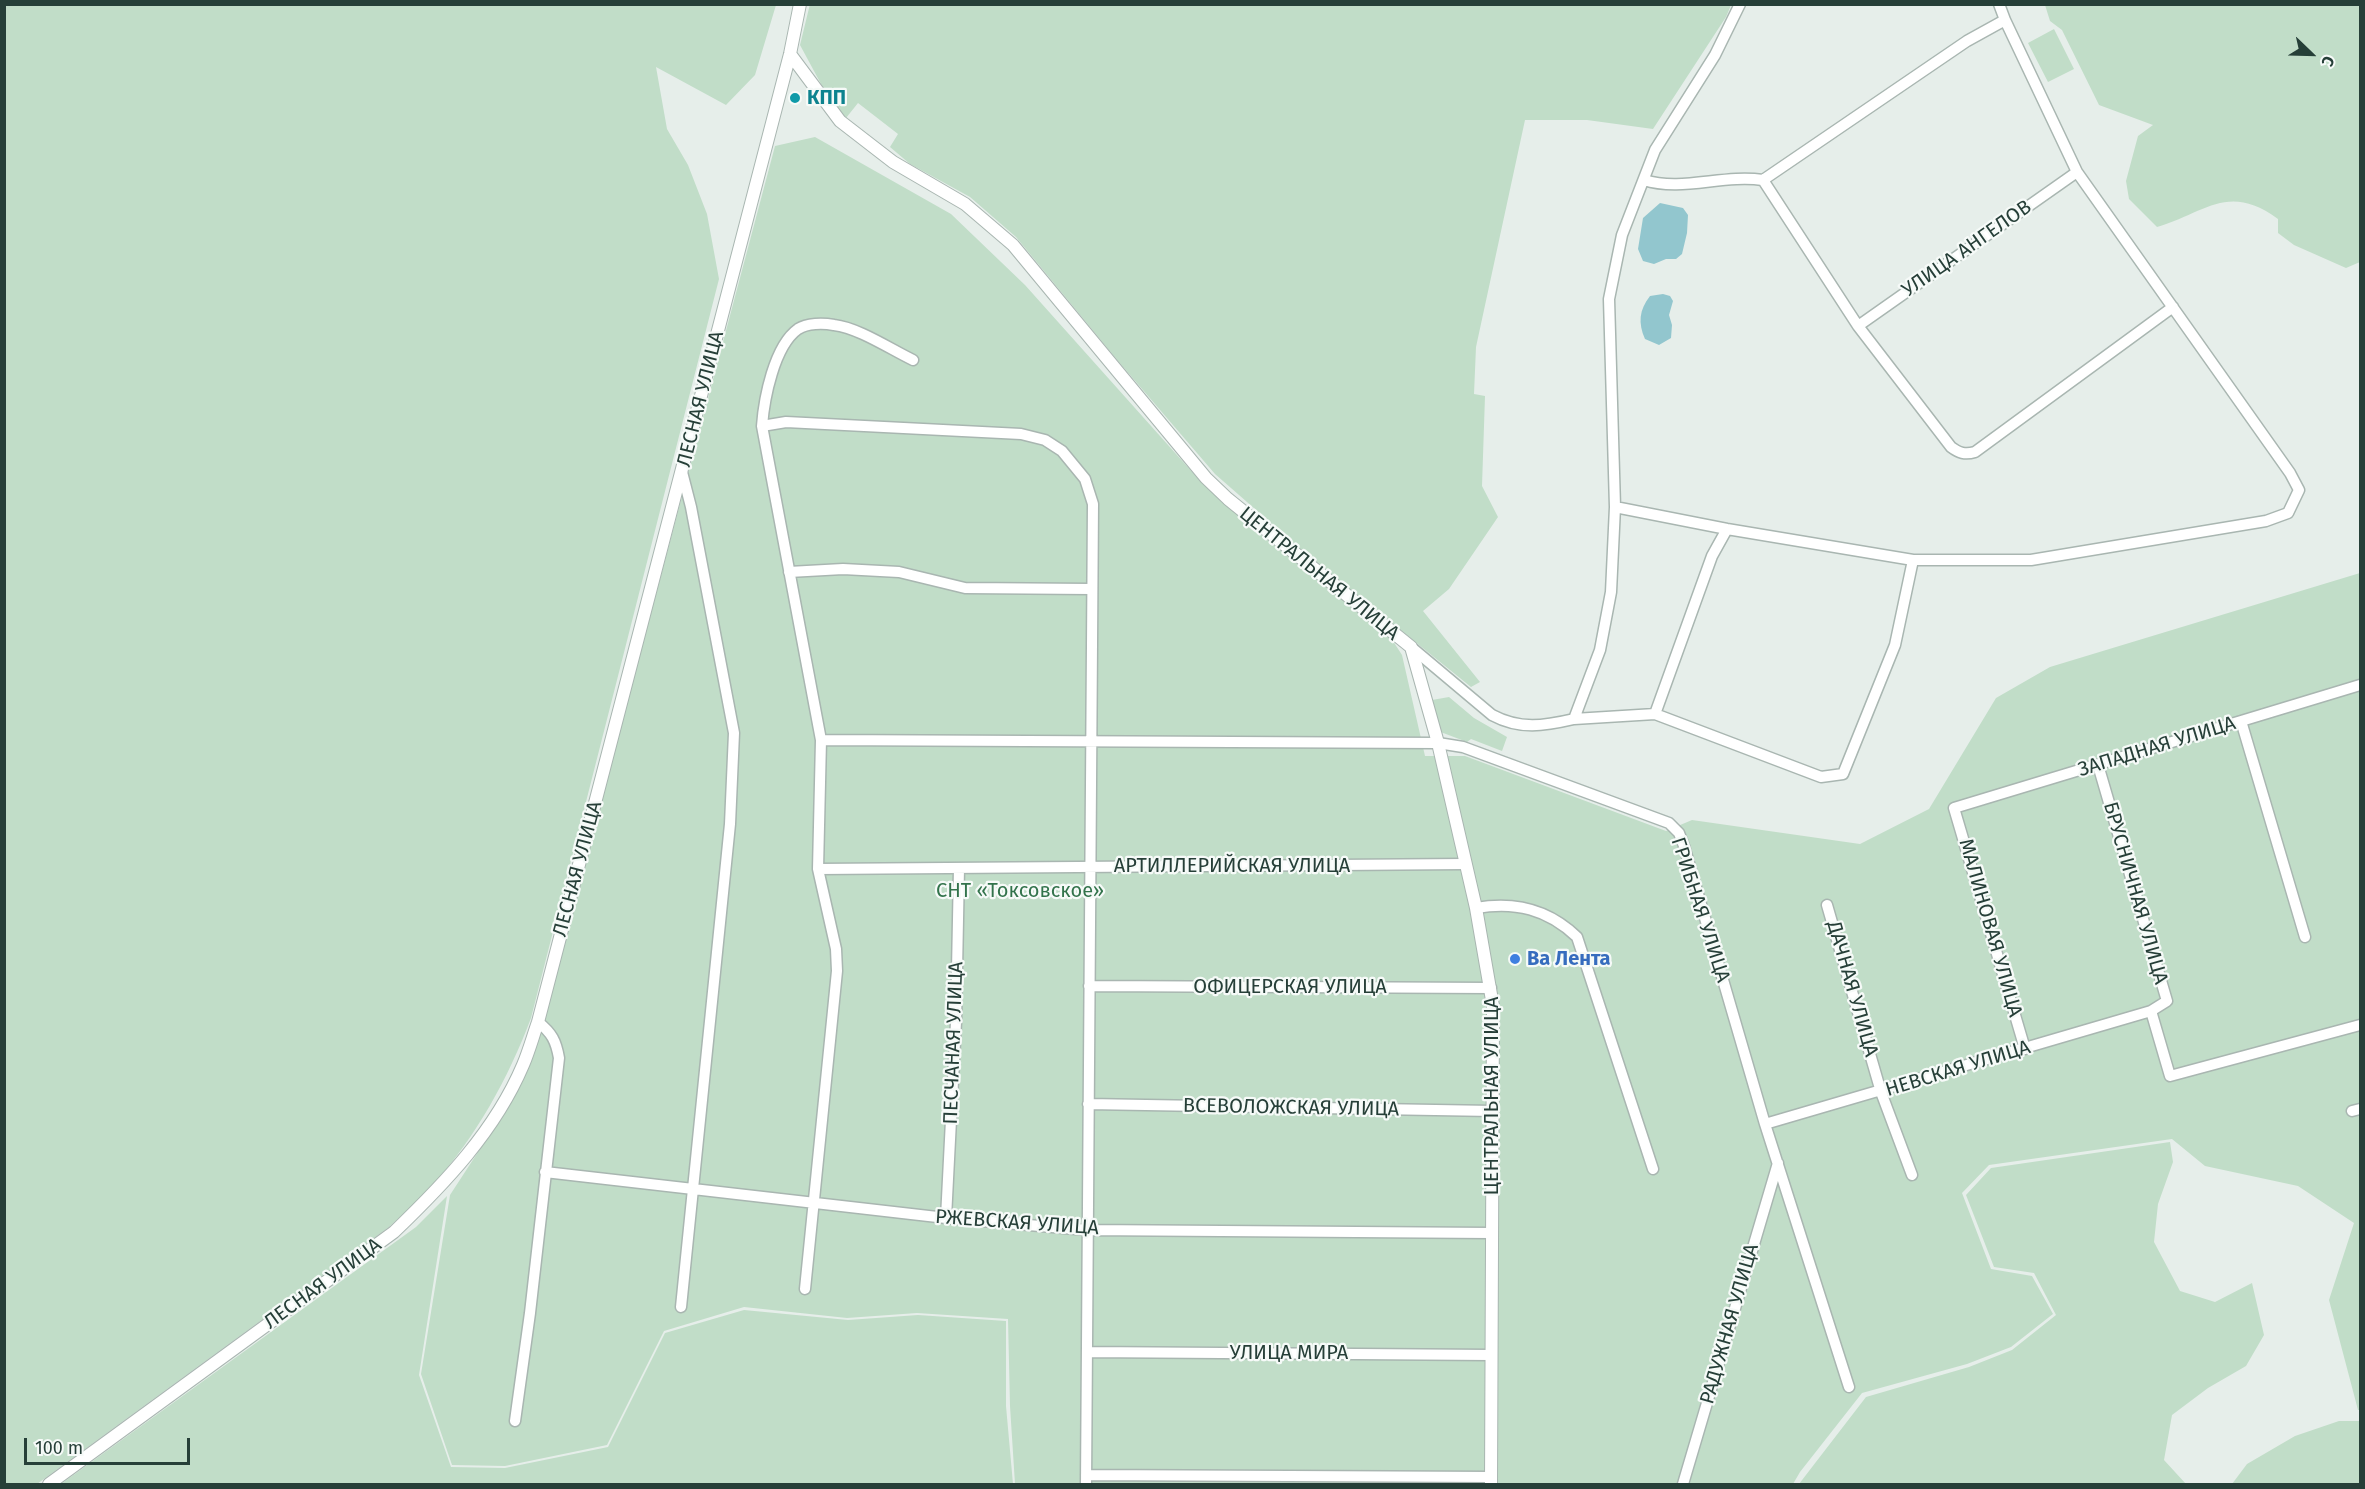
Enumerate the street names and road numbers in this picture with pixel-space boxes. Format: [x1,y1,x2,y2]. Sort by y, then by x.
street label: УЛИЦА АНГЕЛОВ [1898,195,2036,303]
street label: ЛЕСНАЯ УЛИЦА [673,329,729,469]
street label: ЦЕНТРАЛЬНАЯ УЛИЦА [1234,502,1404,646]
street label: ЗАПАДНАЯ УЛИЦА [2075,712,2239,782]
street label: ЛЕСНАЯ УЛИЦА [548,799,608,939]
street label: БРУСНИЧНАЯ УЛИЦА [2097,799,2173,987]
street label: ГРИБНАЯ УЛИЦА [1665,834,1735,986]
street label: МАЛИНОВАЯ УЛИЦА [1953,836,2027,1020]
street label: АРТИЛЛЕРИЙСКАЯ УЛИЦА [1114,854,1350,878]
street label: ДАЧНАЯ УЛИЦА [1821,918,1883,1060]
street label: ПЕСЧАНАЯ УЛИЦА [939,961,969,1125]
street label: ОФИЦЕРСКАЯ УЛИЦА [1193,975,1387,999]
street label: ЦЕНТРАЛЬНАЯ УЛИЦА [1480,997,1504,1195]
street label: НЕВСКАЯ УЛИЦА [1883,1036,2033,1102]
street label: ВСЕВОЛОЖСКАЯ УЛИЦА [1183,1094,1399,1122]
street label: РЖЕВСКАЯ УЛИЦА [934,1205,1100,1241]
street label: ЛЕСНАЯ УЛИЦА [260,1233,386,1335]
street label: РАДУЖНАЯ УЛИЦА [1696,1241,1764,1407]
street label: УЛИЦА МИРА [1230,1341,1348,1365]

